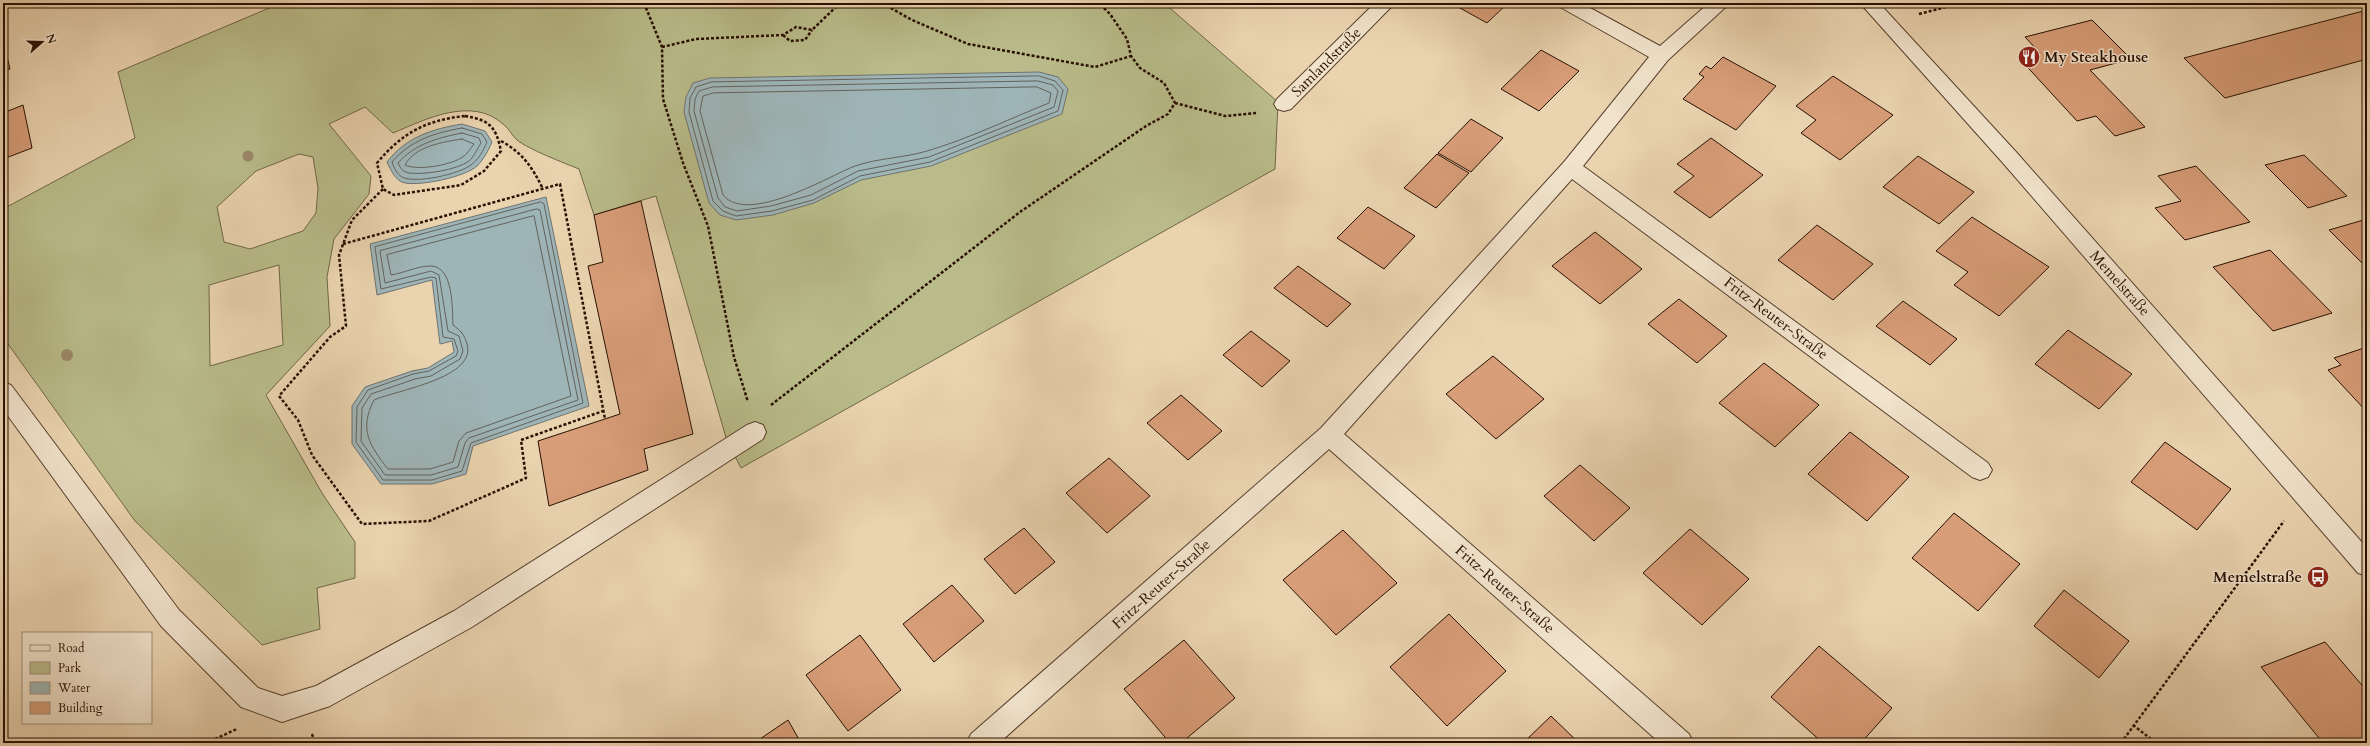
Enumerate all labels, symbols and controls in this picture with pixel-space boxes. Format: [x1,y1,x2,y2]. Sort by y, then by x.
north arrow [22,22,62,62]
street label: Samlandstraße [1287,23,1365,101]
text: N [42,32,60,46]
restaurant icon: My Steakhouse [2016,44,2042,70]
place label: My Steakhouse [2044,47,2149,67]
street label: Memelstraße [2085,246,2155,320]
street label: Fritz-Reuter-Straße [1720,272,1832,364]
street label: Fritz-Reuter-Straße [1108,534,1214,633]
street label: Fritz-Reuter-Straße [1451,540,1559,638]
bus stop icon: Memelstraße [2305,564,2331,590]
place label: Memelstraße [2213,567,2302,587]
legend [22,632,152,724]
text: Road [58,640,85,656]
text: Park [58,660,82,676]
text: Water [57,680,91,696]
text: Building [58,700,103,716]

